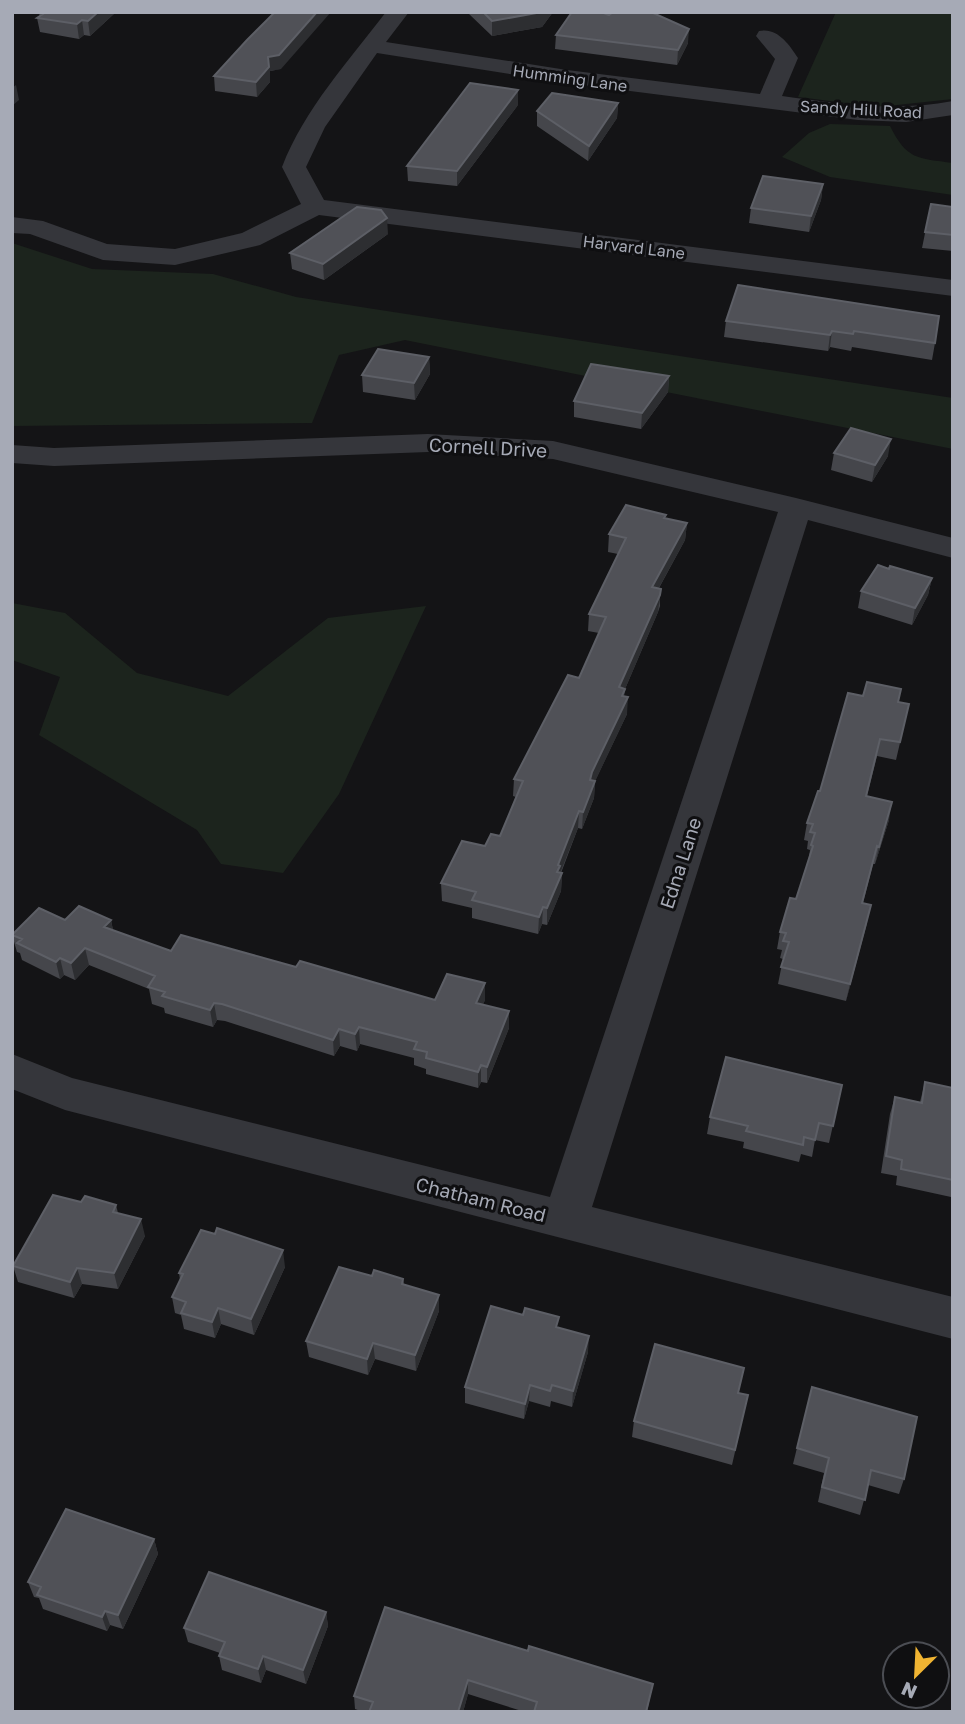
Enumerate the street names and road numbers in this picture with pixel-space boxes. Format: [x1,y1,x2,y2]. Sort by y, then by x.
street label: Humming Lane [511,60,629,96]
street label: Sandy Hill Road [800,96,922,122]
street label: Harvard Lane [582,231,686,263]
street label: Cornell Drive [428,432,548,462]
street label: Edna Lane [654,814,706,912]
street label: Chatham Road [414,1172,548,1226]

